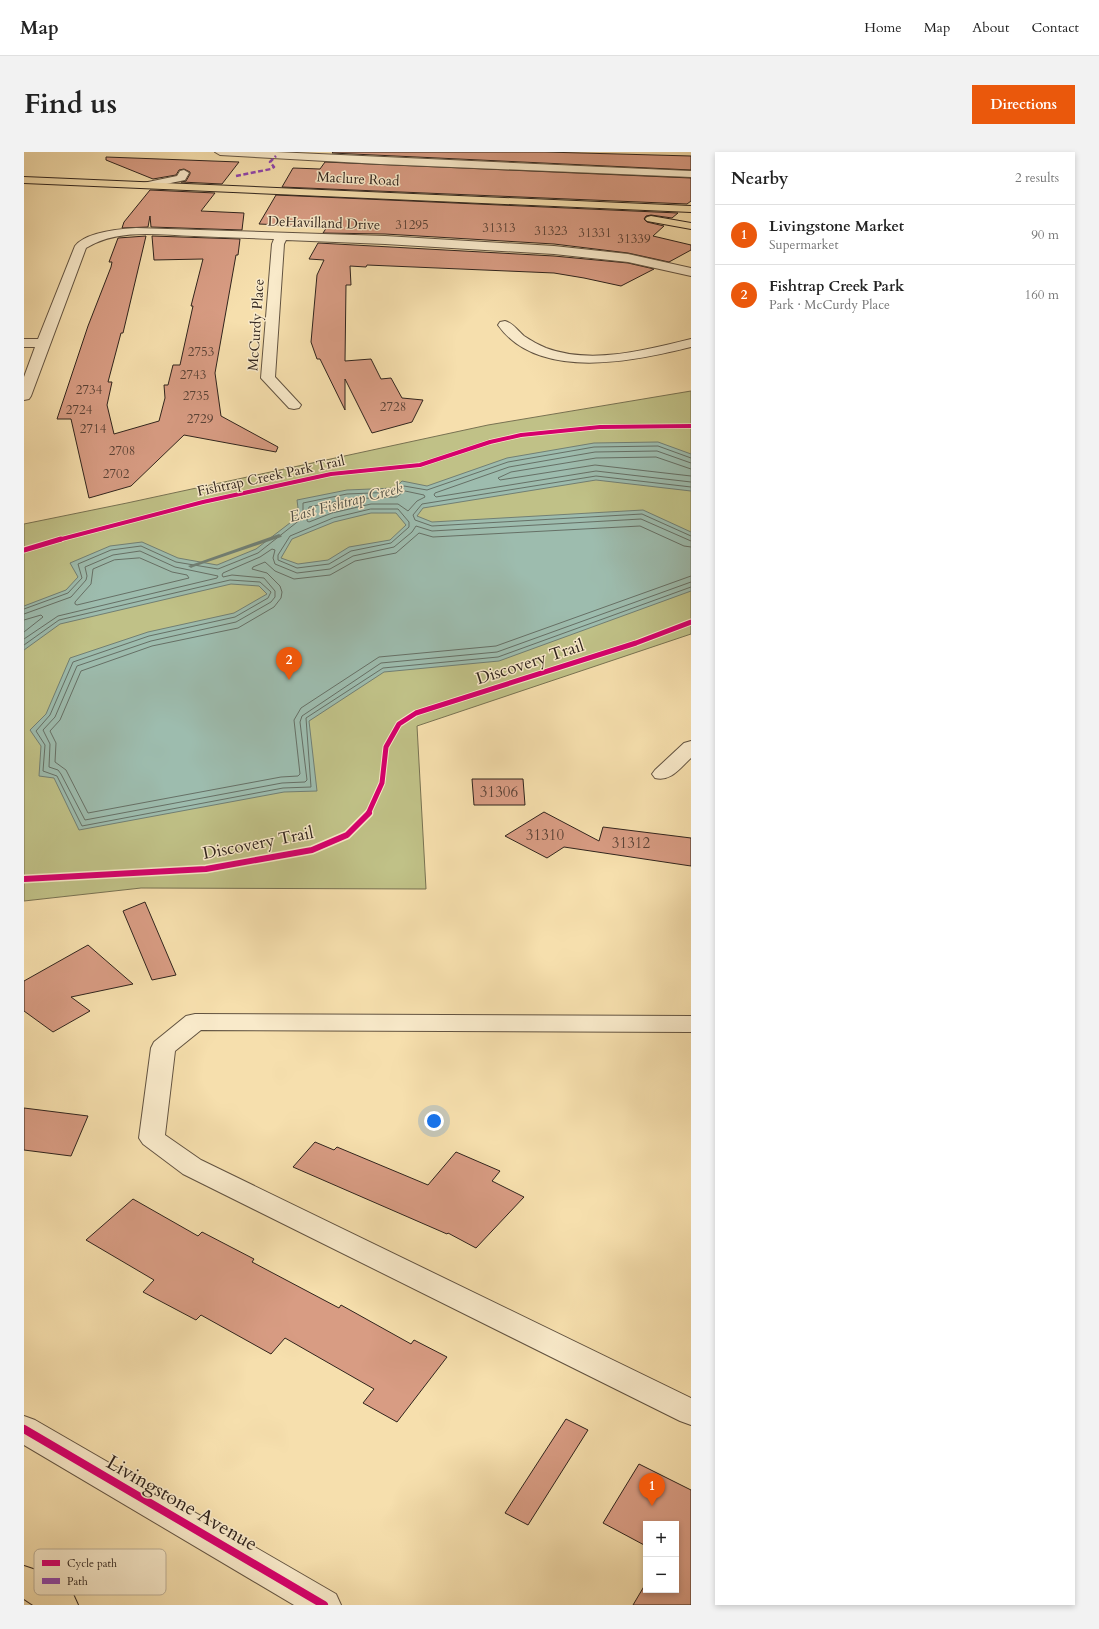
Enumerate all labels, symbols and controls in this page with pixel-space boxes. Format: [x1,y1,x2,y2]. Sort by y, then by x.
text: Map [20,15,59,41]
text: Home [864,18,902,37]
text: Map [924,18,950,37]
text: About [972,18,1009,37]
text: Contact [1031,18,1079,37]
text: Find us [24,85,117,123]
button: Directions [972,85,1075,124]
street label: Maclure Road [316,167,400,191]
text: Nearby [731,167,788,190]
text: 2 results [1015,169,1059,187]
street label: DeHavilland Drive [267,212,381,234]
house number: 31295 [395,216,429,234]
text: Livingstone Market [769,216,904,236]
house number: 31313 [482,219,516,237]
house number: 31323 [534,222,568,240]
house number: 31331 [578,224,612,242]
text: 1 [741,226,747,244]
text: 90 m [1031,226,1059,244]
house number: 31339 [617,230,651,248]
text: Supermarket [769,236,839,254]
text: Fishtrap Creek Park [769,276,904,296]
street label: McCurdy Place [243,278,269,372]
text: 2 [741,286,747,304]
text: 160 m [1025,286,1059,304]
text: Park · McCurdy Place [769,296,890,314]
house number: 2753 [188,343,214,361]
house number: 2743 [180,366,206,384]
house number: 2734 [76,381,103,399]
house number: 2735 [183,387,209,405]
house number: 2728 [380,398,406,416]
house number: 2724 [66,401,93,419]
house number: 2729 [187,410,214,428]
house number: 2714 [80,420,107,438]
house number: 2708 [109,442,135,460]
street label: Fishtrap Creek Park Trail [195,451,347,501]
house number: 2702 [103,465,130,483]
water label: East Fishtrap Creek [287,477,406,527]
street label: Discovery Trail [473,633,588,690]
pin: 2 [276,647,302,680]
house number: 31306 [480,782,519,802]
street label: Discovery Trail [201,821,316,865]
house number: 31310 [526,825,565,845]
house number: 31312 [612,833,651,853]
your location [424,1111,444,1131]
street label: Livingstone Avenue [101,1449,263,1557]
pin: 1 [639,1473,665,1506]
map controls [643,1521,679,1593]
button: + [643,1521,679,1557]
legend [34,1549,166,1595]
text: Cycle path [67,1556,117,1571]
button: − [643,1557,679,1593]
text: Path [67,1574,88,1589]

